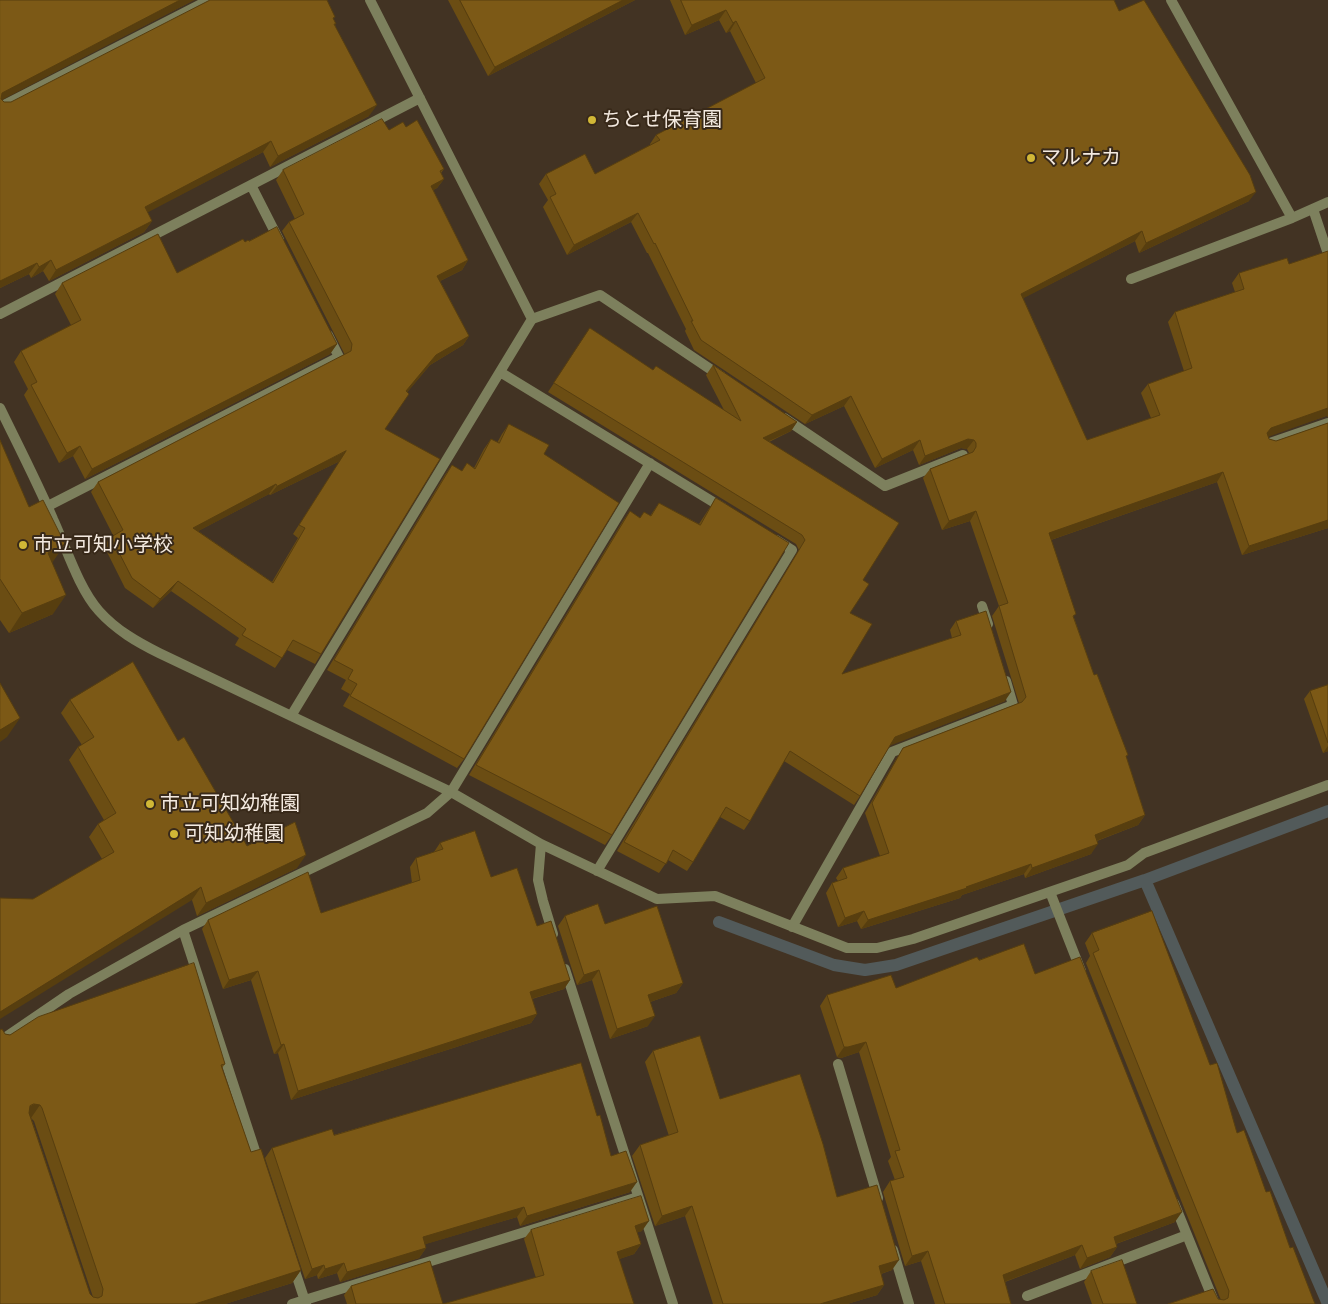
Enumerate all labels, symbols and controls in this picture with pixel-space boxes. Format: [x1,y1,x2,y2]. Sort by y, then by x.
place label: ちとせ保育園 [602,108,722,132]
marker: ちとせ保育園 [586,114,598,126]
place label: マルナカ [1041,146,1121,170]
marker: マルナカ [1025,152,1037,164]
place label: 市立可知小学校 [33,533,173,557]
marker: 市立可知小学校 [17,539,29,551]
place label: 市立可知幼稚園 [160,792,300,816]
marker: 市立可知幼稚園 [144,798,156,810]
place label: 可知幼稚園 [184,822,284,846]
marker: 可知幼稚園 [168,828,180,840]

